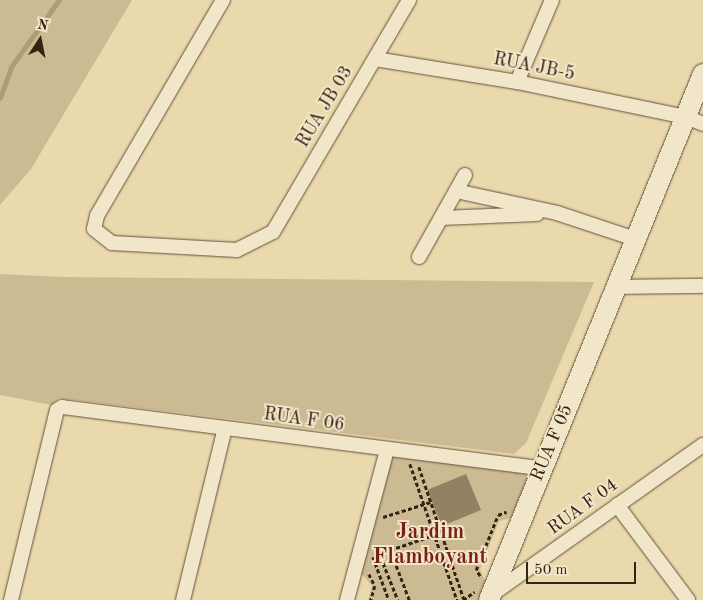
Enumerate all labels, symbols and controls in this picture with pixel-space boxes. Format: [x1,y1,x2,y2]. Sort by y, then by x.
north arrow [15,15,65,65]
text: N [36,17,49,33]
street label: RUA JB-5 [491,49,577,85]
street label: RUA JB 03 [292,62,358,152]
street label: RUA F 05 [526,401,578,485]
street label: RUA F 06 [262,404,346,436]
street label: RUA F 04 [544,474,622,540]
district label: Jardim Flamboyant [372,519,488,570]
scale bar [528,552,638,584]
text: 50 m [534,563,568,578]

